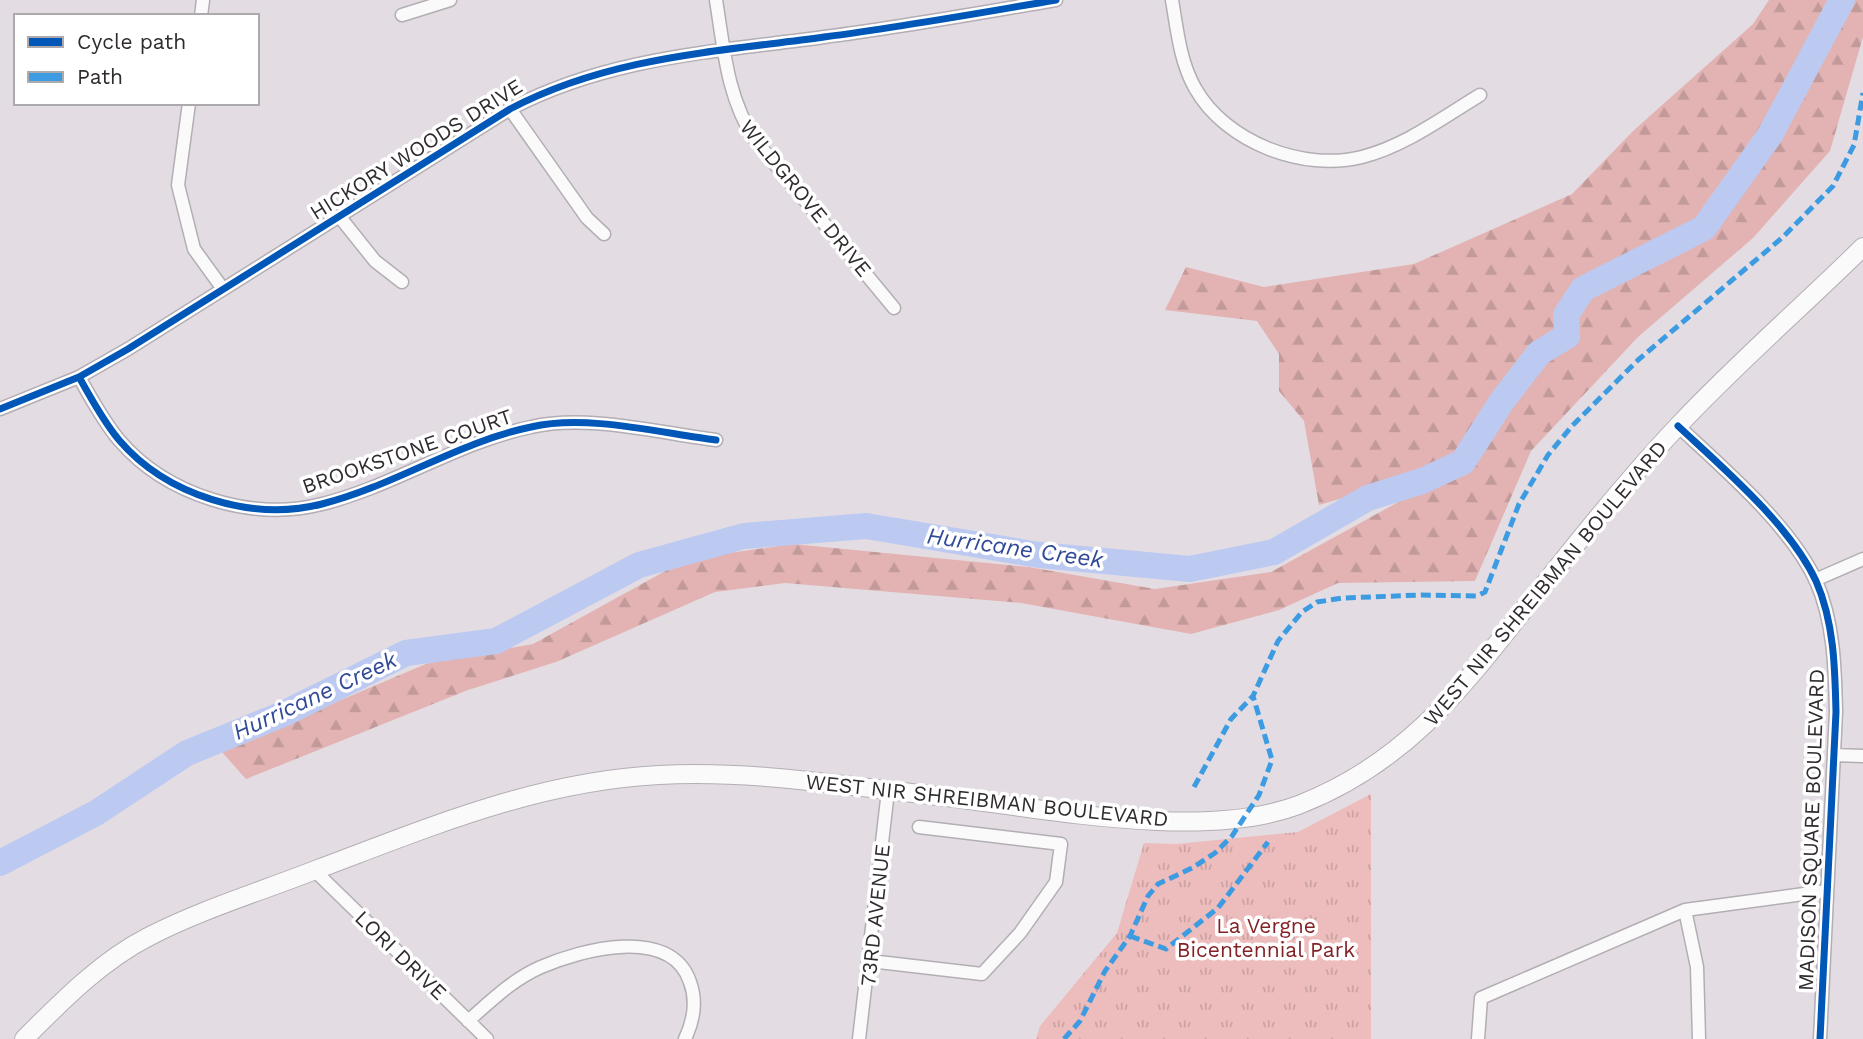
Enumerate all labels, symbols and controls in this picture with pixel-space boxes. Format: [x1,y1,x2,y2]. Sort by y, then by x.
legend [14,14,259,105]
text: Cycle path [77,29,186,54]
text: Path [77,64,123,89]
street label: HICKORY WOODS DRIVE [305,73,527,225]
street label: WILDGROVE DRIVE [735,114,877,282]
street label: BROOKSTONE COURT [299,403,515,499]
street label: WEST NIR SHREIBMAN BOULEVARD [1418,435,1672,731]
water label: Hurricane Creek [925,522,1106,574]
water label: Hurricane Creek [229,646,403,746]
street label: MADISON SQUARE BOULEVARD [1793,668,1829,992]
street label: WEST NIR SHREIBMAN BOULEVARD [804,769,1170,831]
street label: 73RD AVENUE [855,843,895,987]
street label: LORI DRIVE [350,905,452,1005]
park label: La Vergne Bicentennial Park [1177,913,1355,962]

